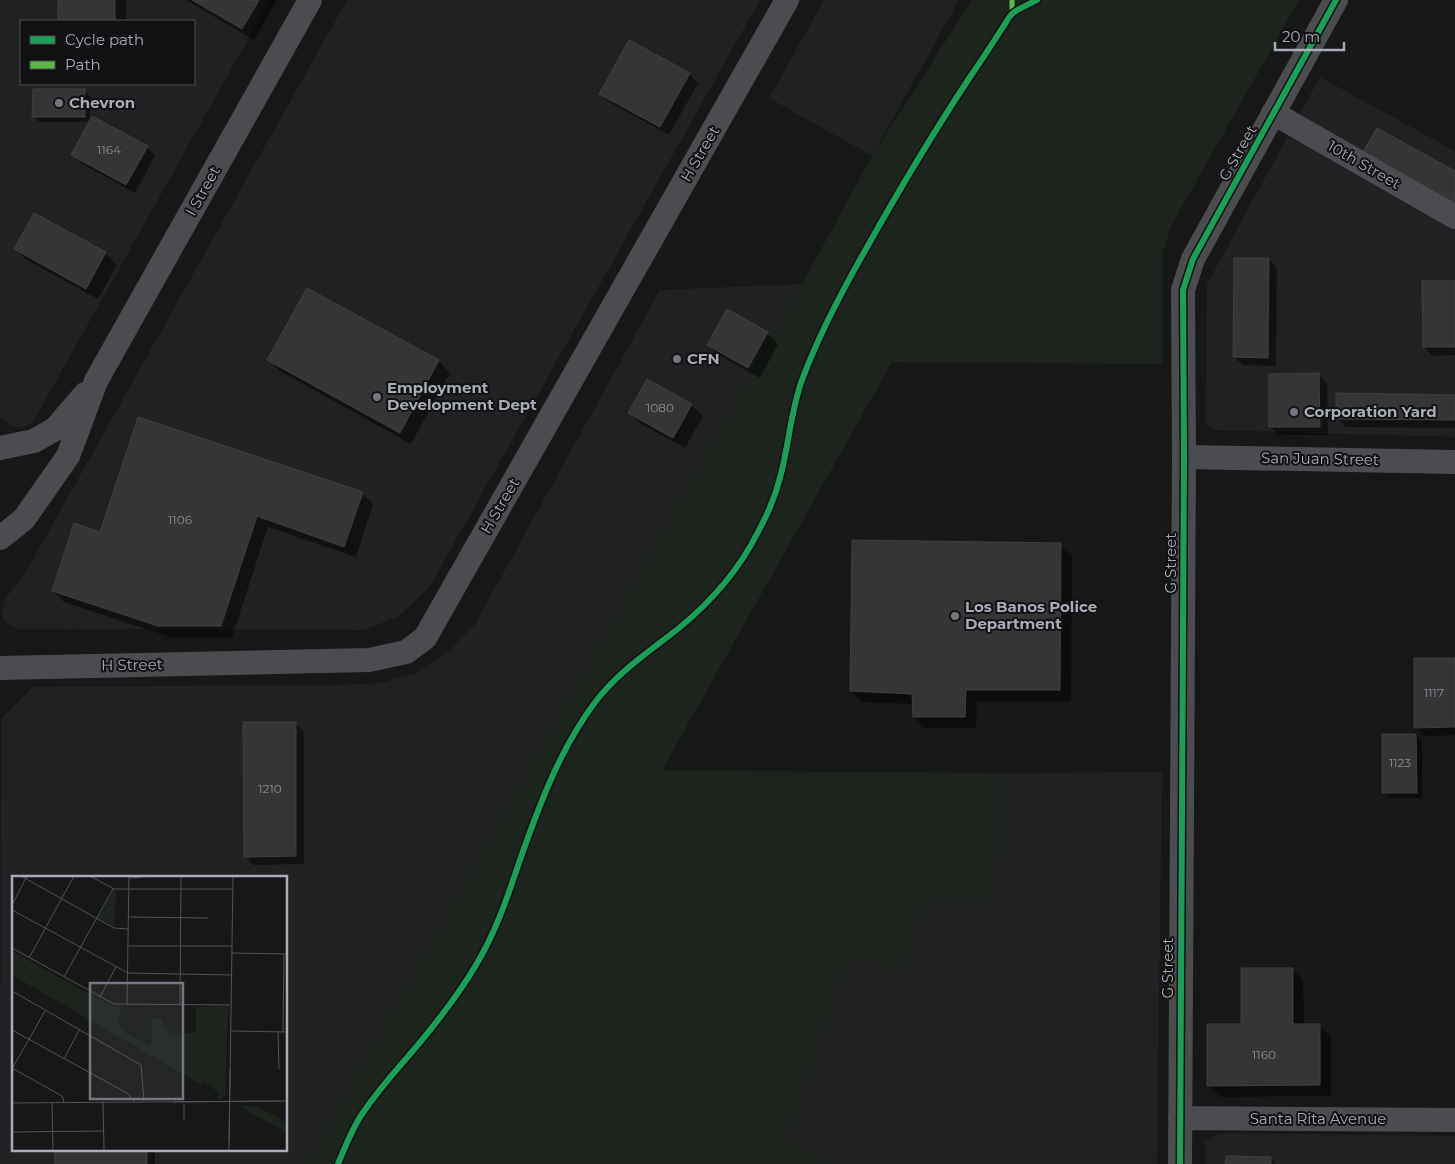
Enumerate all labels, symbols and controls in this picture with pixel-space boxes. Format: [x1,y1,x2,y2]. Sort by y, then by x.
legend [20,20,195,85]
scale bar [1275,20,1344,52]
text: 20 m [1282,27,1320,46]
text: Cycle path [65,30,144,49]
text: Path [65,55,101,74]
place label: Chevron [69,93,135,112]
marker: Chevron [53,97,65,109]
street label: H Street [676,122,723,185]
street label: G Street [1214,122,1261,184]
street label: 10th Street [1324,136,1404,193]
house number: 1164 [97,142,121,157]
street label: I Street [181,163,224,219]
place label: CFN [687,349,720,368]
marker: CFN [671,353,683,365]
place label: Employment Development Dept [387,378,537,414]
marker: Employment Development Dept [371,391,383,403]
house number: 1080 [646,400,674,415]
place label: Corporation Yard [1304,402,1437,421]
marker: Corporation Yard [1288,406,1300,418]
street label: San Juan Street [1261,448,1379,469]
street label: H Street [476,474,523,537]
house number: 1106 [168,512,192,527]
street label: G Street [1161,533,1180,593]
place label: Los Banos Police Department [965,597,1097,633]
marker: Los Banos Police Department [949,610,961,622]
street label: H Street [101,654,163,675]
house number: 1117 [1424,685,1444,700]
house number: 1123 [1389,755,1411,770]
house number: 1210 [258,781,282,796]
inset map [12,876,288,1152]
street label: G Street [1158,938,1177,998]
house number: 1160 [1252,1047,1276,1062]
street label: Santa Rita Avenue [1250,1109,1386,1128]

